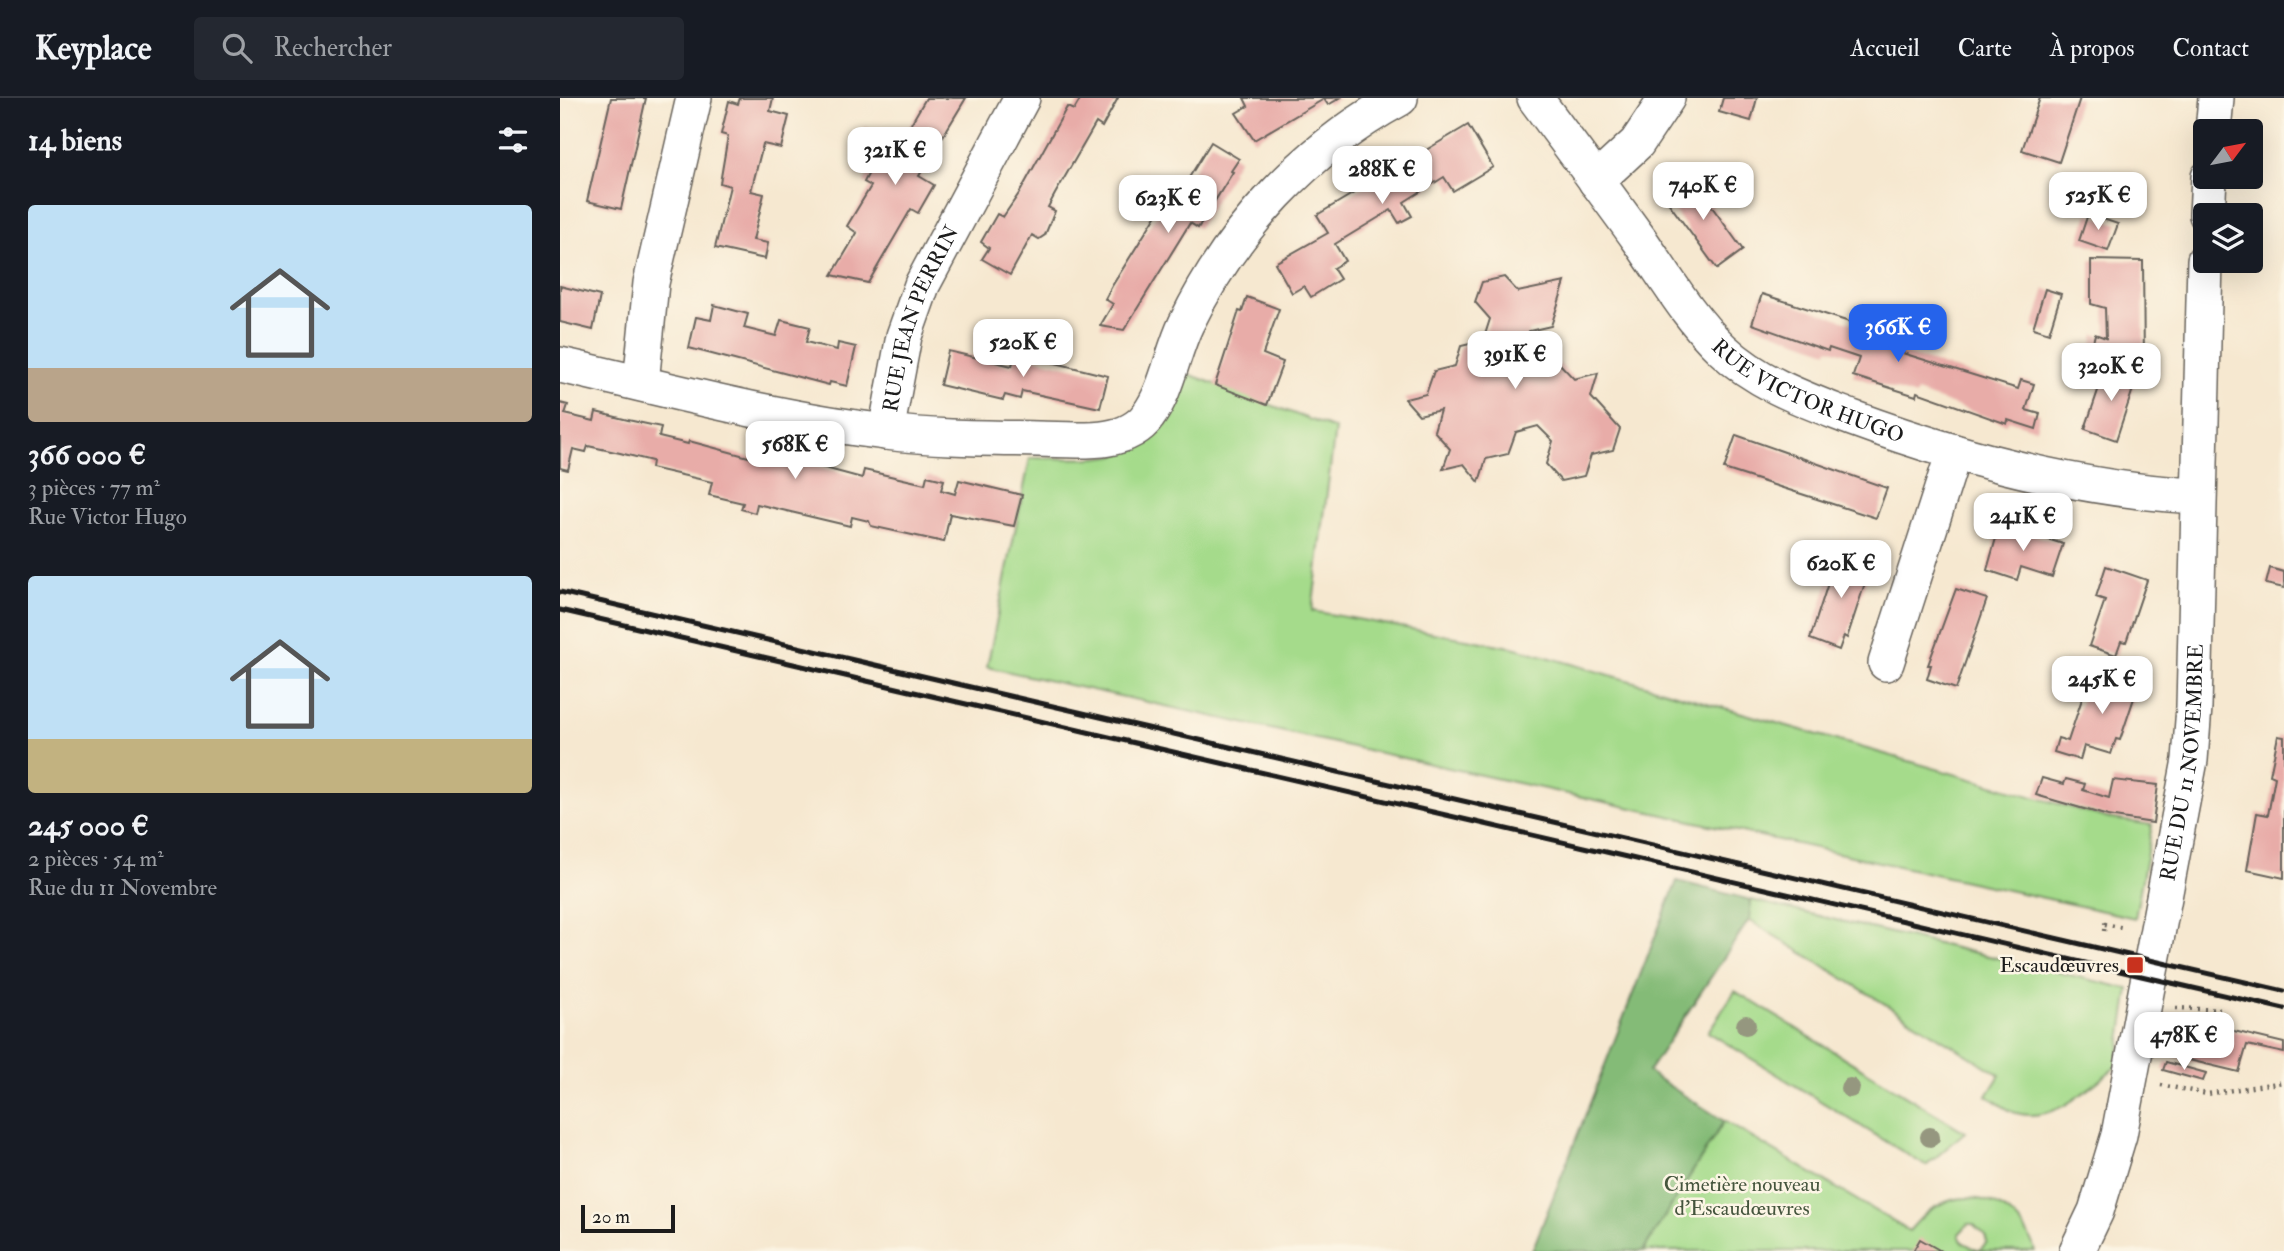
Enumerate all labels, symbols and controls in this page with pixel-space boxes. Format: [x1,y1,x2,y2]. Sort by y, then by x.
search box [194,17,684,80]
text: Keyplace [35,28,152,69]
icon: search [218,29,256,67]
text: Rechercher [274,32,392,64]
text: Accueil [1850,33,1920,64]
text: Carte [1958,33,2012,64]
text: À propos [2050,33,2135,64]
text: Contact [2173,33,2249,64]
north arrow [2193,119,2263,189]
map controls [2193,119,2263,273]
icon: filters [494,121,532,159]
text: 14 biens [28,122,122,159]
pin: 321K € [838,127,952,187]
text: 321K € [863,135,927,164]
pin: 288K € [1325,146,1439,206]
text: 288K € [1348,154,1416,183]
pin: 740K € [1646,162,1760,222]
text: 740K € [1669,170,1737,199]
pin: 525K € [2041,172,2155,232]
pin: 623K € [1111,176,1225,235]
text: 525K € [2065,180,2131,209]
text: 623K € [1135,183,1201,212]
button: layers [2193,203,2263,273]
street label: RUE JEAN PERRIN [877,221,965,414]
icon: home [217,250,343,376]
pin: 366K € [1841,304,1955,364]
text: 366K € [1865,312,1931,341]
pin: 520K € [966,320,1080,379]
text: 520K € [989,327,1057,356]
pin: 391K € [1458,331,1572,391]
street label: RUE VICTOR HUGO [1706,333,1908,449]
text: 391K € [1483,339,1547,368]
pin: 320K € [2054,344,2168,403]
text: 320K € [2078,351,2144,380]
pin: 568K € [738,422,852,481]
text: 568K € [762,429,828,458]
text: 366 000 € [28,436,146,473]
text: 3 pièces · 77 m² [28,473,160,502]
pin: 241K € [1966,494,2080,553]
text: 241K € [1990,501,2056,530]
text: Rue Victor Hugo [28,502,187,531]
pin: 620K € [1784,540,1898,600]
text: 620K € [1806,548,1876,577]
icon: home [217,621,343,747]
street label: RUE DU 11 NOVEMBRE [2154,644,2209,883]
pin: 245K € [2045,656,2159,716]
text: 245K € [2068,664,2136,693]
text: 245 000 € [28,807,149,844]
text: 2 pièces · 54 m² [28,844,164,873]
text: Rue du 11 Novembre [28,873,217,902]
place label: Escaudœuvres [1999,952,2119,979]
marker: Escaudœuvres [2125,955,2145,975]
pin: 478K € [2127,1012,2241,1072]
text: 478K € [2150,1020,2218,1049]
park label: Cimetière nouveau d'Escaudœuvres [1664,1171,1820,1222]
scale bar [581,1202,676,1234]
text: 20 m [592,1205,630,1229]

